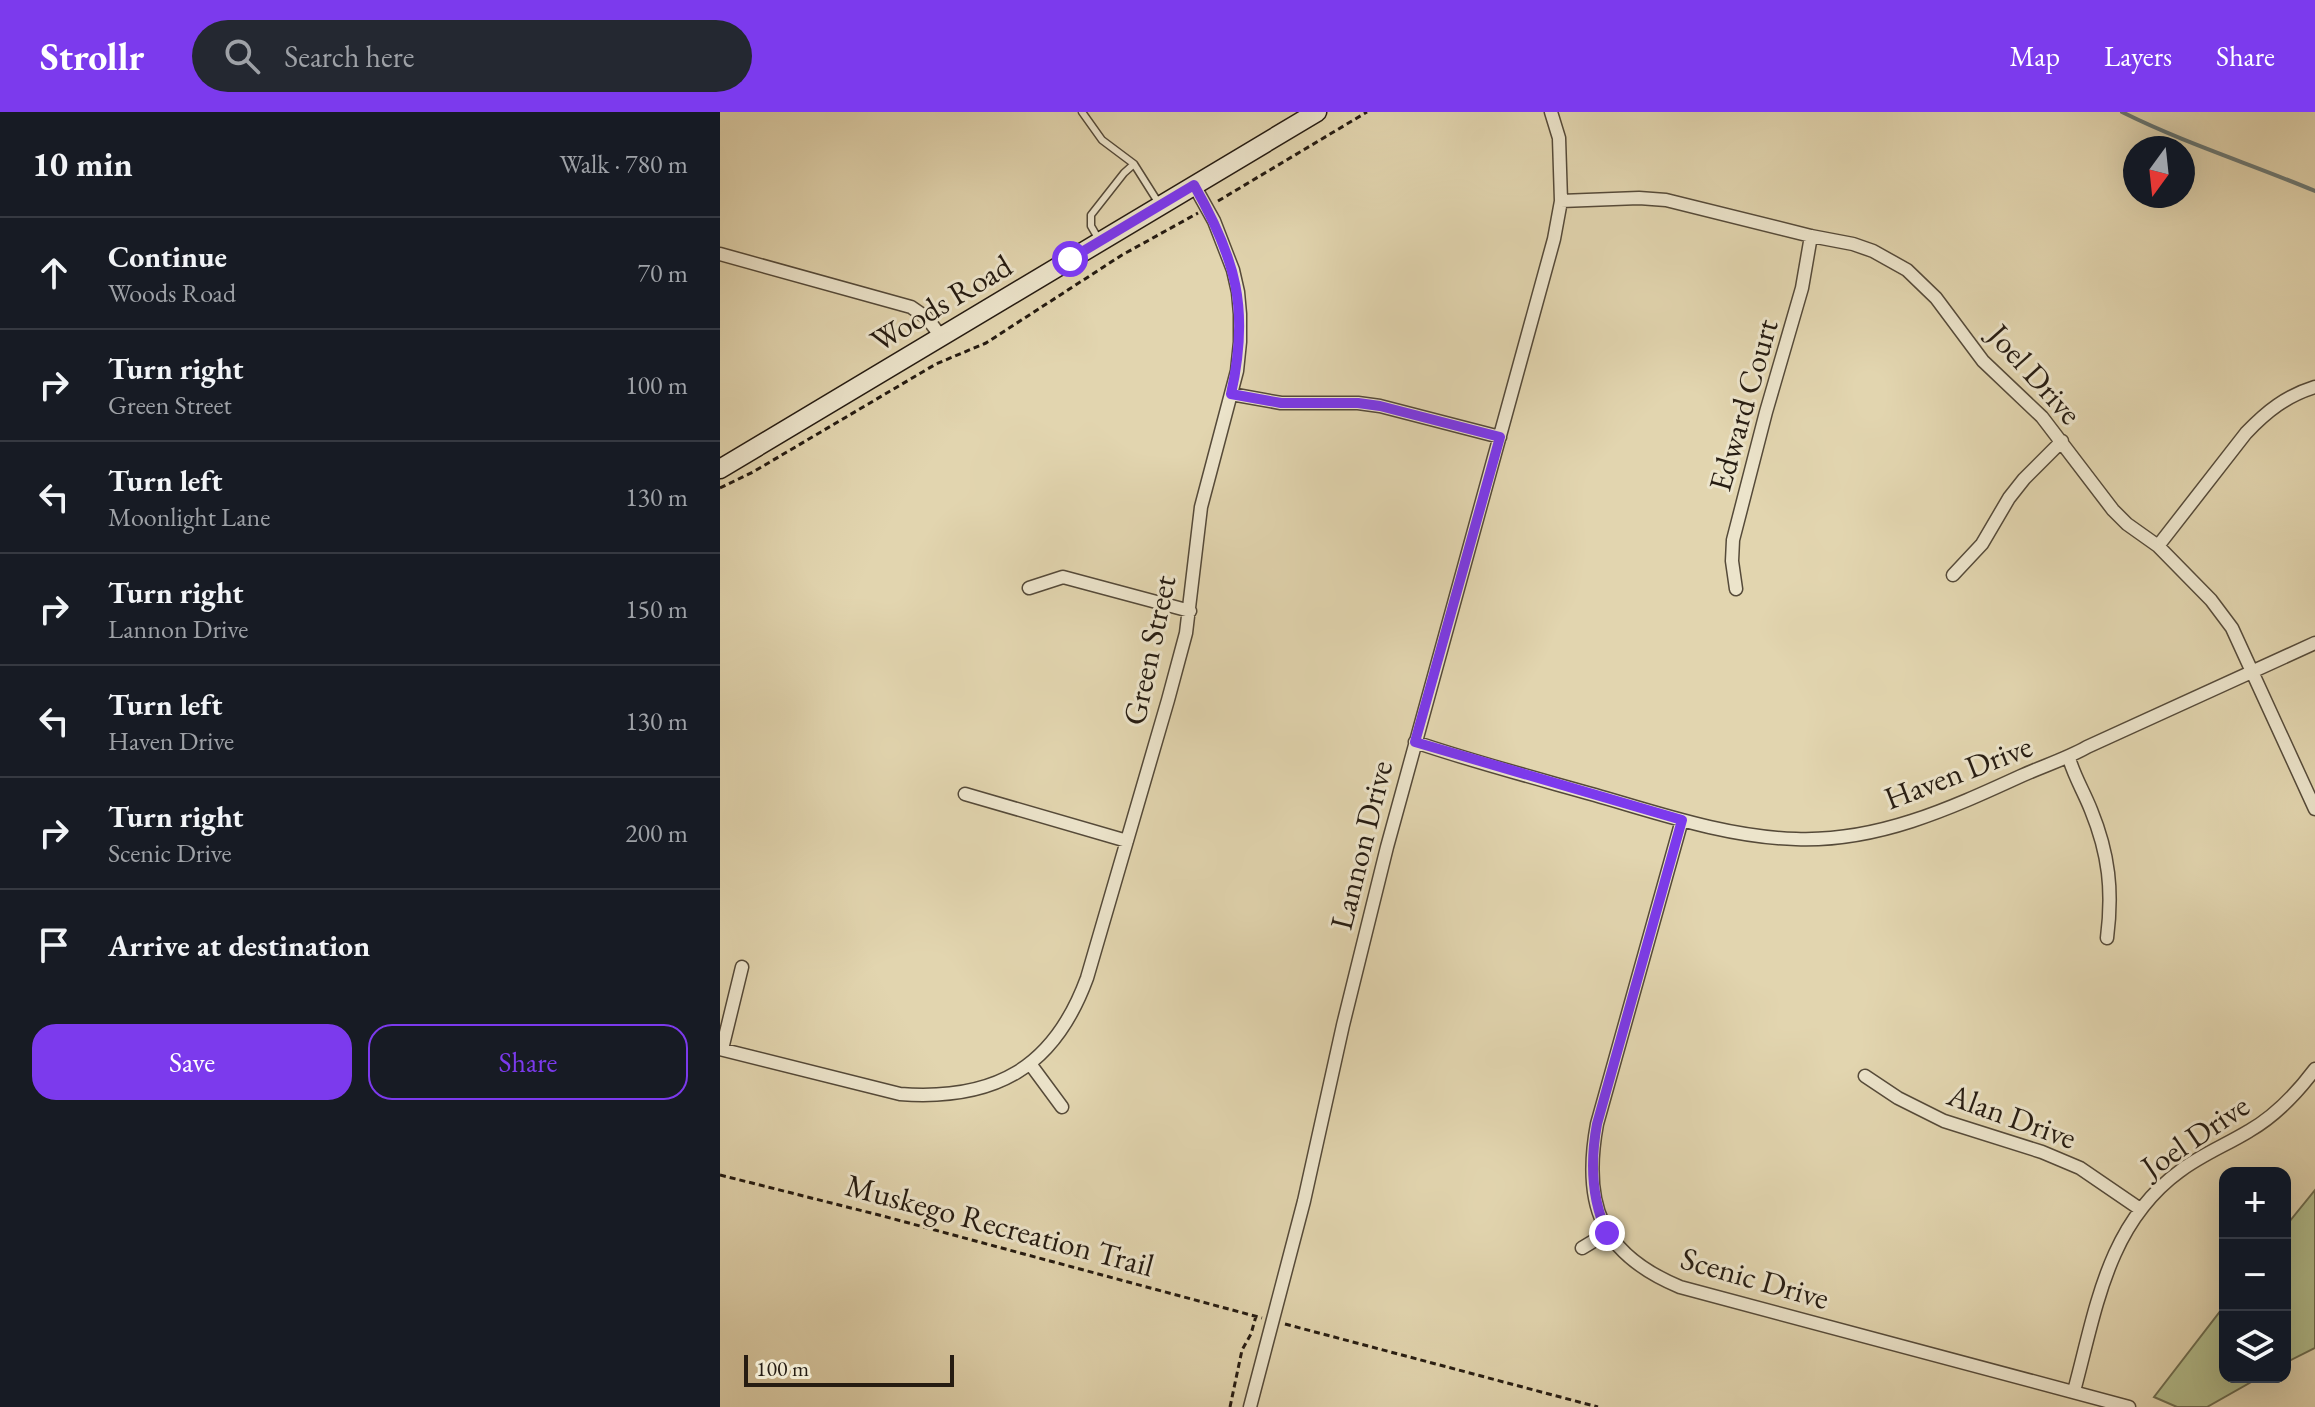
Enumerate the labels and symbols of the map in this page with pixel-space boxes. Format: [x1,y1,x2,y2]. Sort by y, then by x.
north arrow [2123,136,2195,208]
route start [1052,241,1088,277]
street label: Woods Road [863,244,1020,362]
street label: Joel Drive [1977,313,2091,433]
street label: Edward Court [1698,314,1788,496]
street label: Green Street [1113,571,1185,729]
street label: Haven Drive [1878,725,2038,819]
street label: Lannon Drive [1320,756,1402,934]
street label: Alan Drive [1941,1073,2082,1159]
street label: Joel Drive [2130,1085,2257,1189]
street label: Muskego Recreation Trail [841,1164,1159,1286]
route end [1589,1215,1625,1251]
street label: Scenic Drive [1676,1237,1834,1319]
scale bar [744,1351,954,1387]

